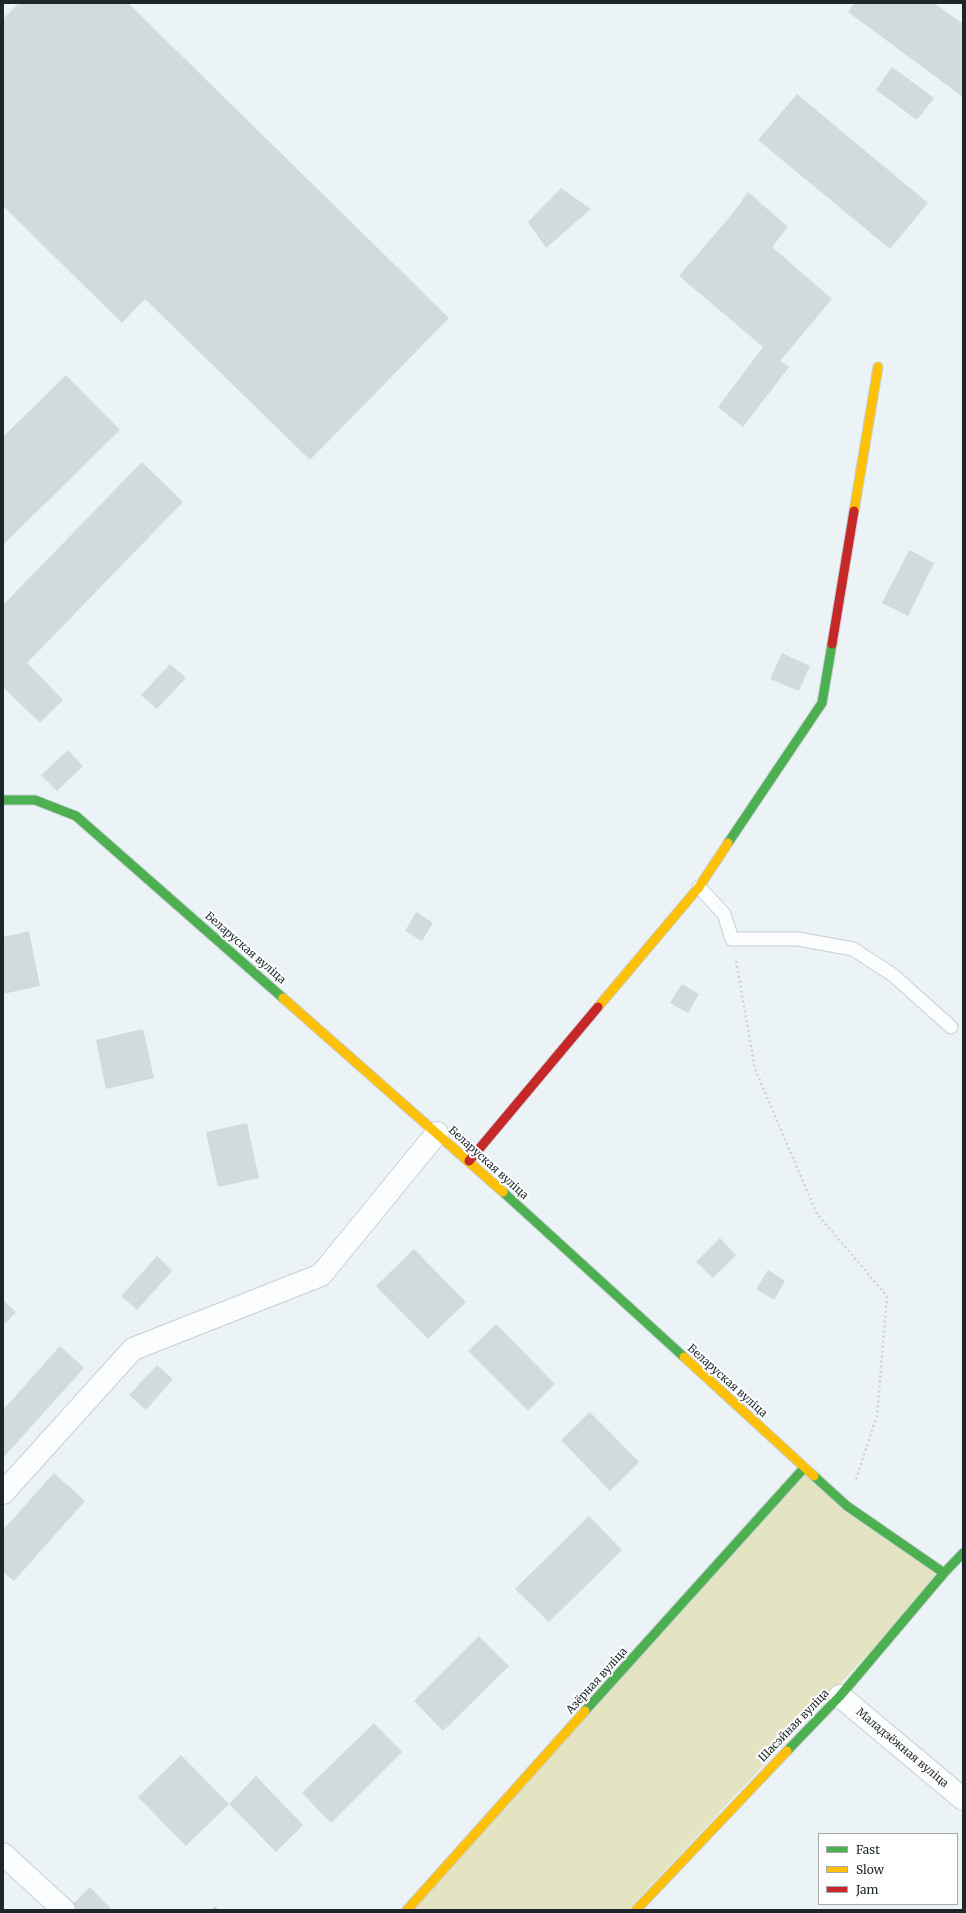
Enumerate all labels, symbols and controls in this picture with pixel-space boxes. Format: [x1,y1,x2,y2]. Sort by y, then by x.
street label: Беларуская вуліца [202,909,288,987]
street label: Беларуская вуліца [445,1124,531,1202]
street label: Беларуская вуліца [684,1342,770,1420]
street label: Азёрная вуліца [564,1645,630,1717]
street label: Шасэйная вуліца [756,1687,832,1765]
street label: Маладзёжная вуліца [853,1706,951,1790]
legend [818,1833,958,1905]
text: Fast [856,1842,880,1857]
text: Slow [856,1862,884,1877]
text: Jam [856,1882,878,1897]

